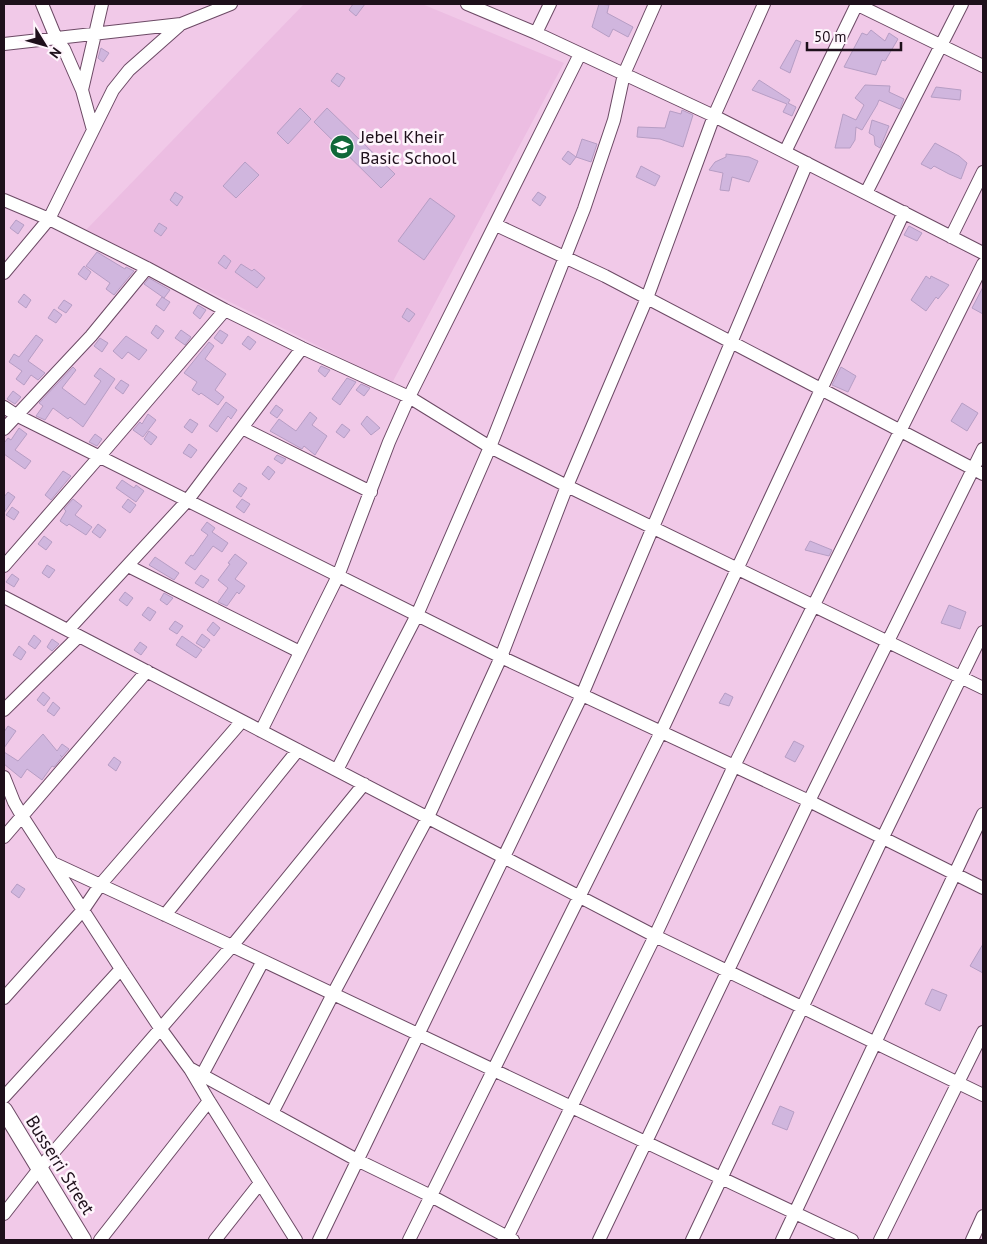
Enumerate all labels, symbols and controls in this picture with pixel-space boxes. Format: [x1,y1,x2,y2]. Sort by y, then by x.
north arrow [20,20,70,70]
scale bar [807,20,901,52]
text: 50 m [814,27,847,46]
text: N [45,44,65,62]
place label: Jebel Kheir Basic School [359,125,457,169]
school or university icon: Jebel Kheir Basic School [329,134,355,160]
street label: Busserri Street [21,1111,100,1218]

